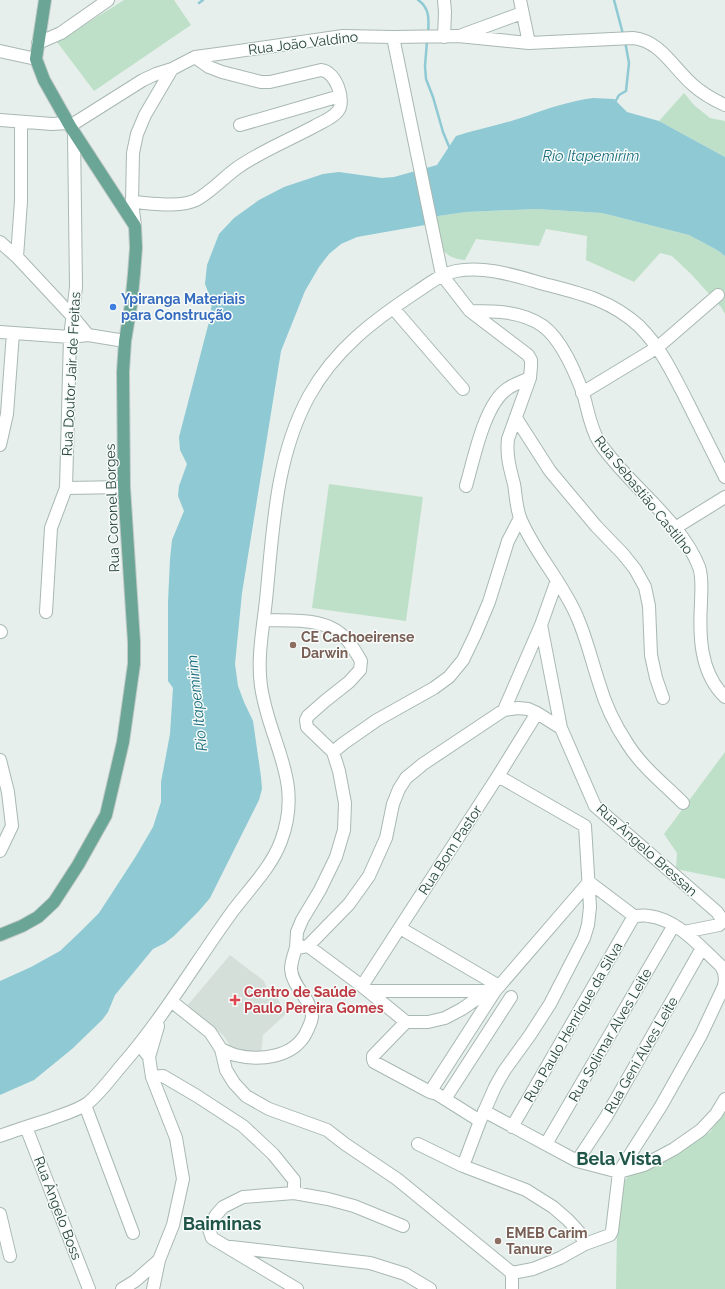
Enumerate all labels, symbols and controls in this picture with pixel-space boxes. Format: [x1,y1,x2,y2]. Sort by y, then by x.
street label: Rua João Valdino [247,28,359,58]
water label: Rio Itapemirim [543,147,639,165]
street label: Rua Doutor Jair de Freitas [59,291,83,457]
place label: Ypiranga Materiais para Construção [121,291,245,323]
marker: Ypiranga Materiais para Construção [108,302,118,312]
street label: Rua Sebastião Castilho [591,433,697,557]
street label: Rua Coronel Borges [102,443,122,573]
place label: CE Cachoeirense Darwin [301,629,415,661]
marker: CE Cachoeirense Darwin [288,640,298,650]
water label: Rio Itapemirim [183,654,211,752]
street label: Rua Ângelo Bressan [593,800,701,899]
street label: Rua Bom Pastor [415,802,485,898]
street label: Rua Paulo Henrique da Silva [521,939,625,1105]
street label: Rua Solimar Alves Leite [565,965,655,1105]
place label: Centro de Saúde Paulo Pereira Gomes [244,984,384,1016]
marker: Centro de Saúde Paulo Pereira Gomes [229,994,241,1006]
street label: Rua Geni Alves Leite [601,994,681,1116]
district label: Bela Vista [576,1148,662,1169]
street label: Rua Ângelo Boss [31,1154,86,1262]
district label: Baiminas [183,1213,261,1234]
place label: EMEB Carim Tanure [506,1225,587,1257]
marker: EMEB Carim Tanure [493,1236,503,1246]

